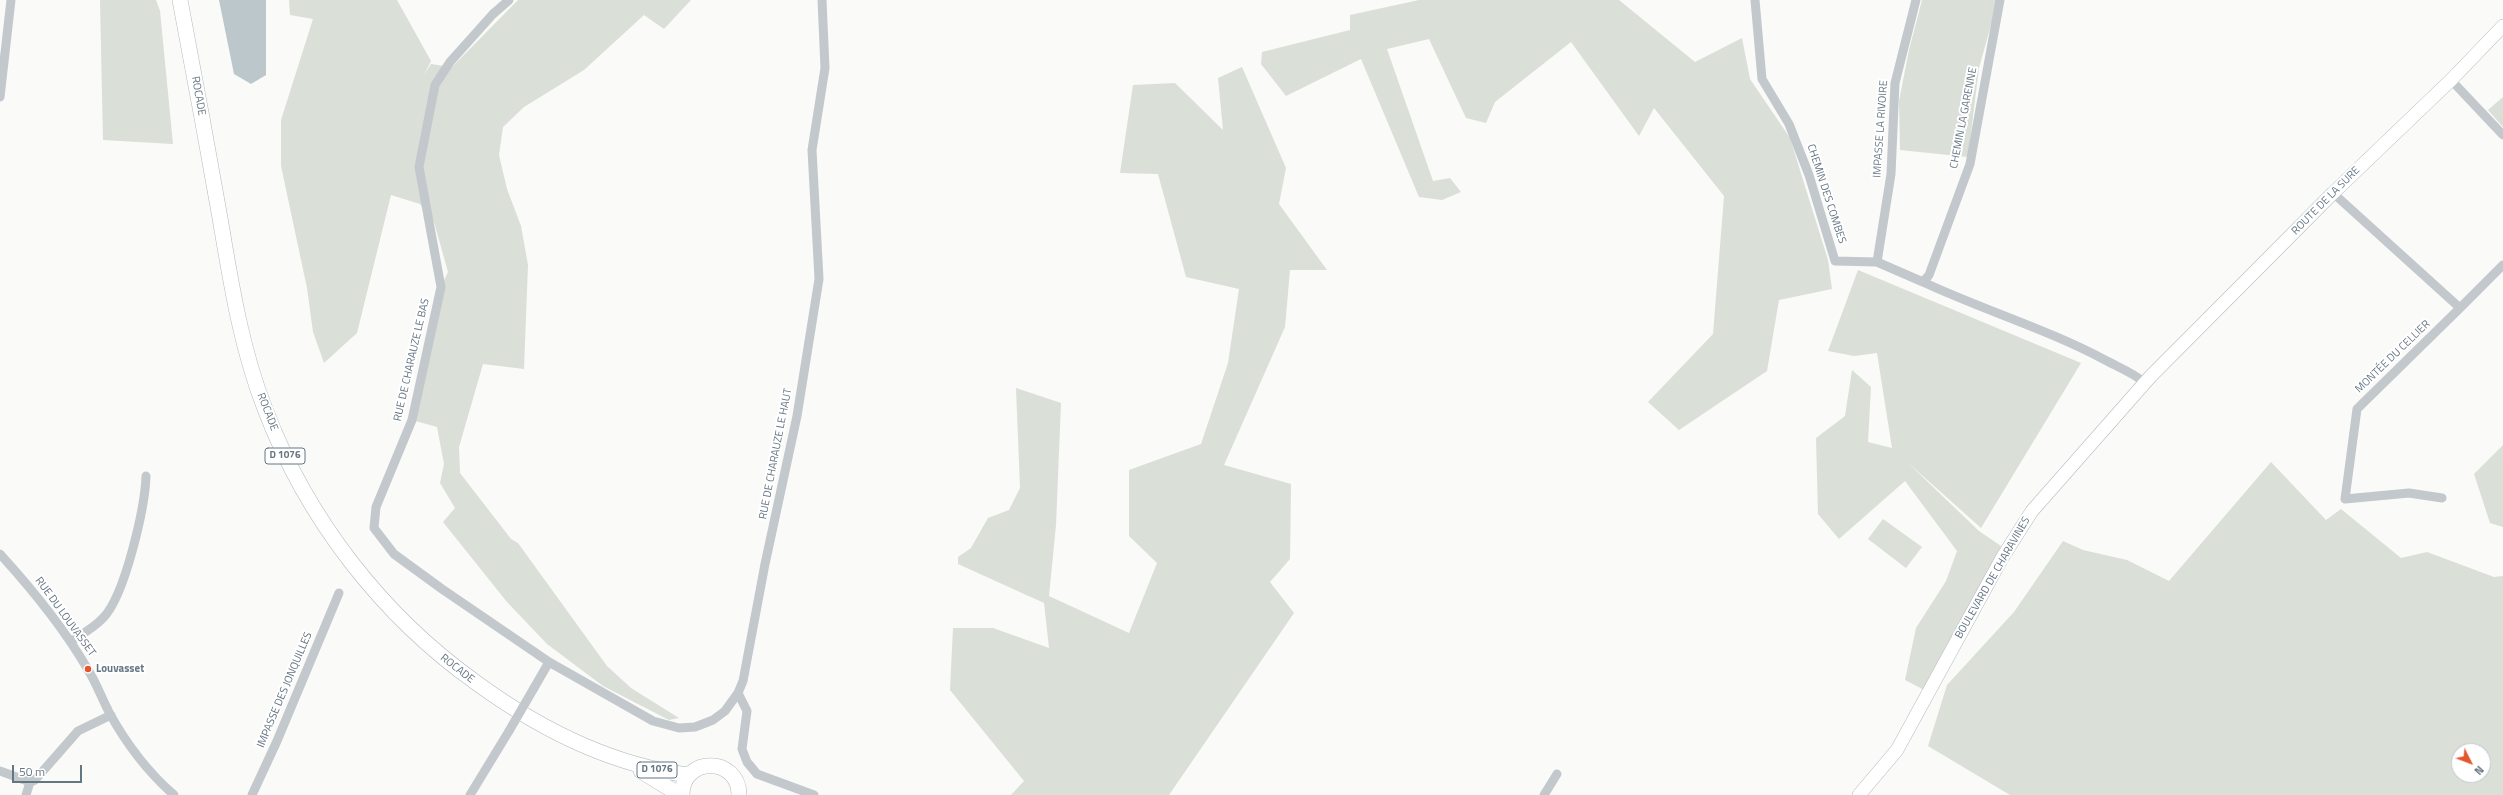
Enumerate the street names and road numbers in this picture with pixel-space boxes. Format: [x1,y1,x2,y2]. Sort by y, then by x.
street label: CHEMIN LA GARENNE [1948,66,1980,170]
street label: ROCADE [188,75,208,117]
street label: IMPASSE LA RIVOIRE [1871,80,1891,178]
street label: CHEMIN DES COMBES [1804,143,1848,245]
street label: ROUTE DE LA SURE [2289,164,2363,238]
street label: RUE DE CHARAUZE LE BAS [391,297,433,423]
street label: MONTÉE DU CELLIER [2353,318,2433,396]
street label: RUE DE CHARAUZE LE HAUT [757,387,795,521]
street label: ROCADE [254,391,280,433]
road number: D 1076 [265,448,305,464]
street label: BOULEVARD DE CHARAVINES [1953,515,2033,641]
street label: RUE DU LOUVASSET [32,575,98,659]
street label: IMPASSE DES JONQUILLES [255,630,315,750]
street label: ROCADE [437,652,477,686]
road number: D 1076 [637,762,677,778]

